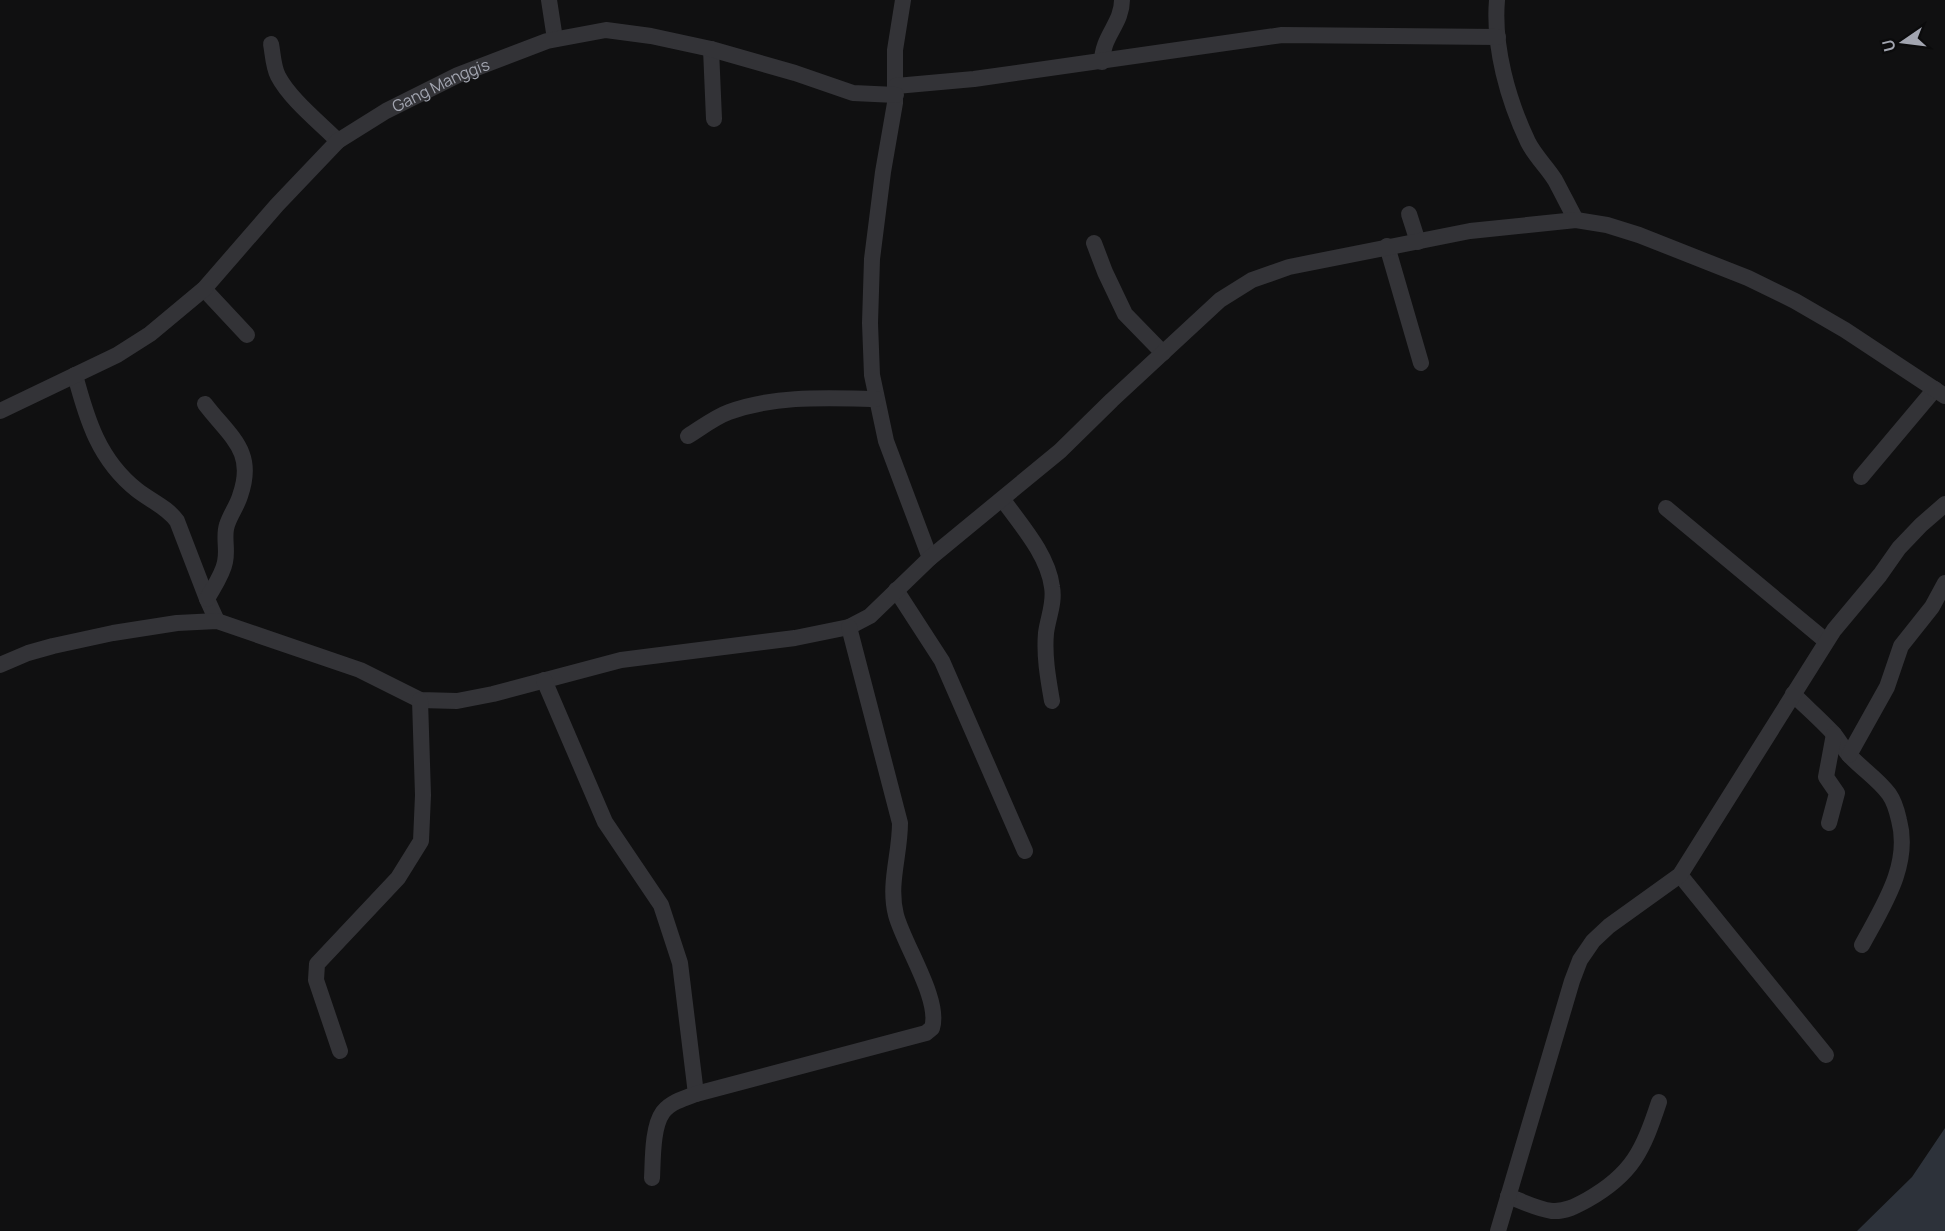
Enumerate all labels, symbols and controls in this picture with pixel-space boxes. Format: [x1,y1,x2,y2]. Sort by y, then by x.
north arrow [1873,12,1933,72]
text: U [1876,37,1901,54]
street label: Gang Manggis [388,53,493,117]

